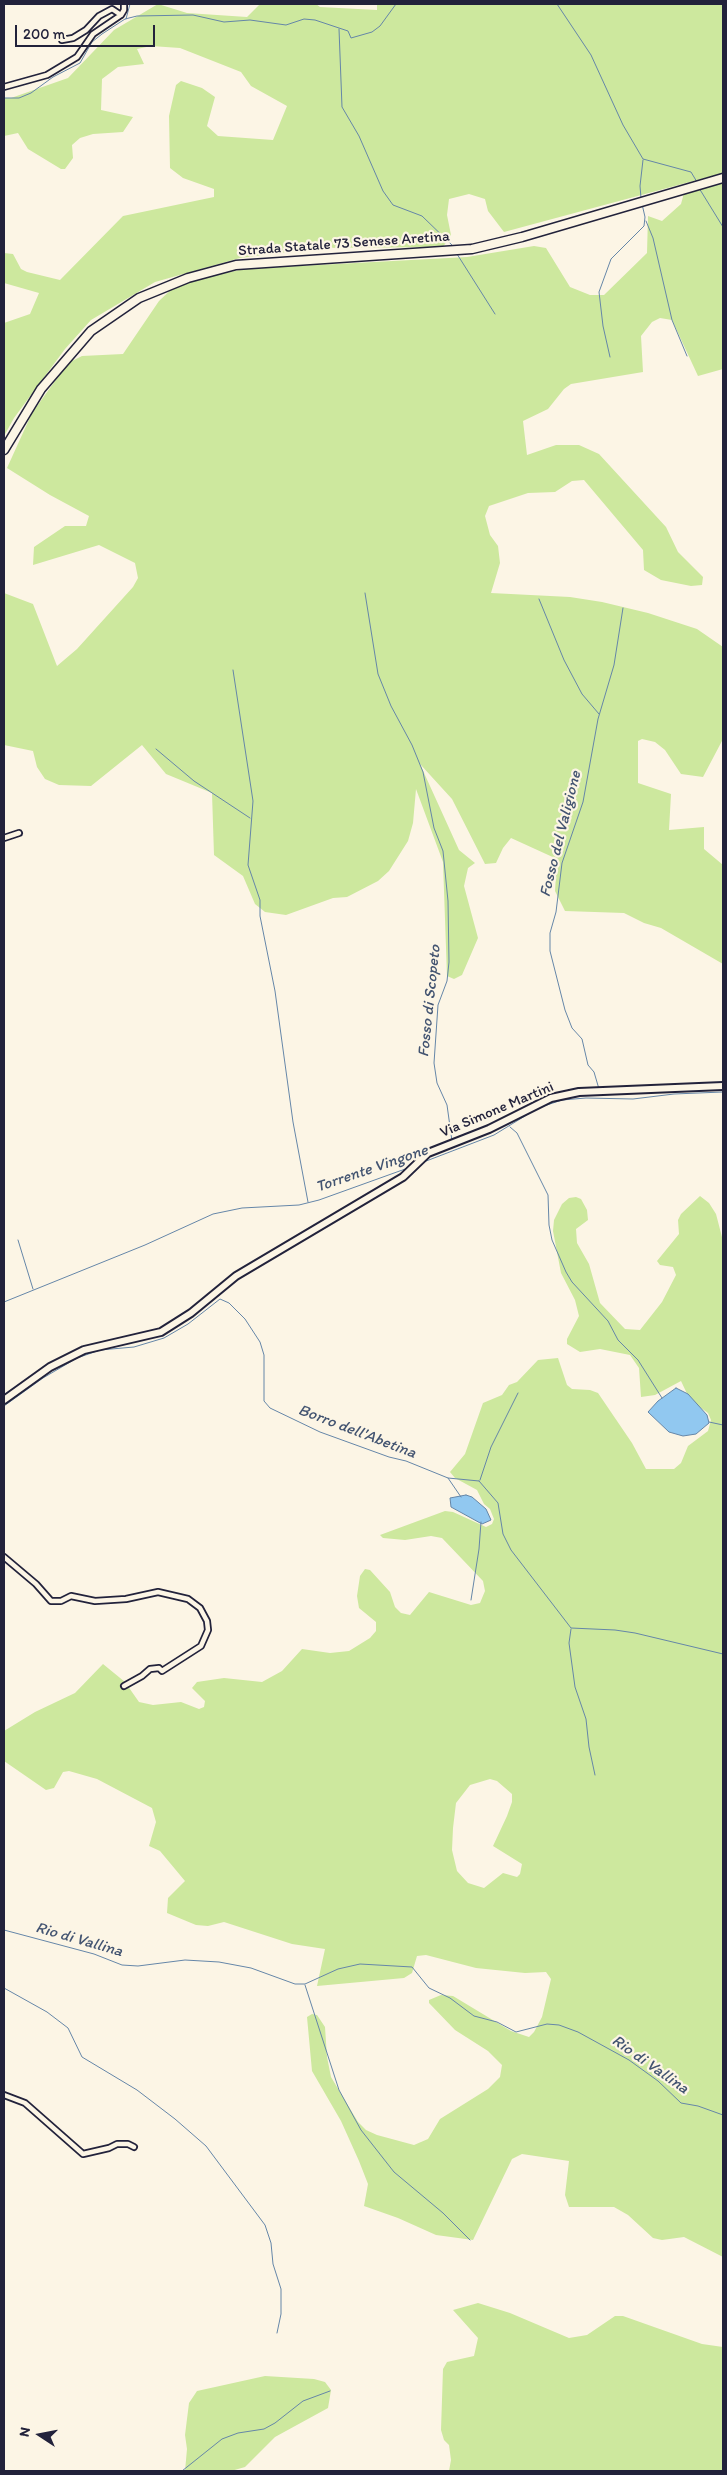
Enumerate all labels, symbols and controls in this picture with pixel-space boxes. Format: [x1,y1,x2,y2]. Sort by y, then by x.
scale bar [18,15,158,47]
text: 200 m [23,25,65,43]
street label: Strada Statale 73 Senese Aretina [238,228,450,260]
water label: Fosso del Valigione [536,769,586,899]
water label: Fosso di Scopeto [415,944,445,1058]
street label: Via Simone Martini [437,1078,557,1142]
water label: Torrente Vingone [313,1141,431,1197]
water label: Borro dell'Abetina [295,1401,419,1463]
water label: Rio di Vallina [33,1918,125,1962]
water label: Rio di Vallina [608,2031,692,2099]
north arrow [15,2410,65,2460]
text: N [16,2426,34,2438]

